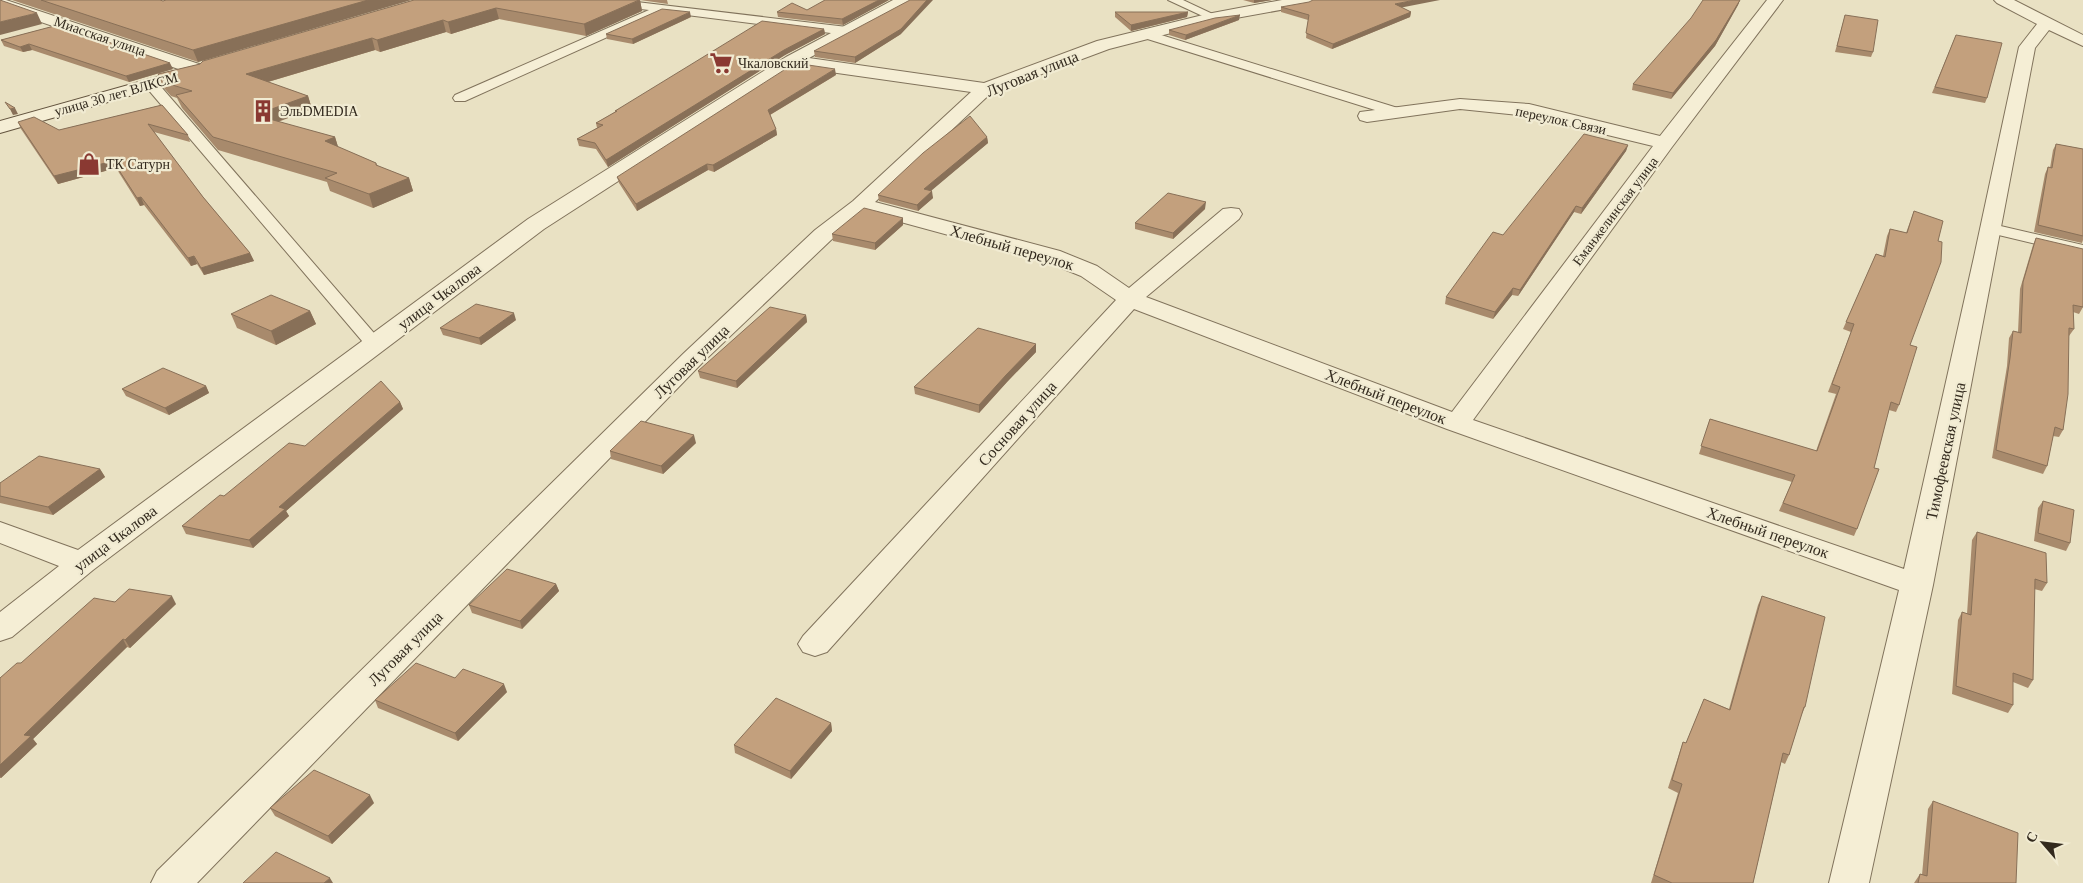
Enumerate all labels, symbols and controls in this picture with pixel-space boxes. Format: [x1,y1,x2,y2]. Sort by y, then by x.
street label: Миасская улица [52,14,148,59]
street label: Луговая улица [984,47,1081,101]
supermarket icon: Чкаловский [708,50,734,76]
place label: Чкаловский [738,56,809,71]
street label: улица 30 лет ВЛКСМ [53,70,180,119]
building icon: ЭльDMEDIA [250,98,276,124]
place label: ЭльDMEDIA [280,104,359,119]
street label: переулок Связи [1514,104,1608,138]
shop icon: ТК Сатурн [76,151,102,177]
street label: Еманжелинская улица [1570,153,1662,269]
place label: ТК Сатурн [106,157,171,172]
street label: Хлебный переулок [948,222,1076,274]
street label: улица Чкалова [395,260,485,334]
street label: Луговая улица [650,321,733,402]
street label: Хлебный переулок [1323,366,1449,428]
street label: Сосновая улица [975,377,1061,470]
street label: Тимофеевская улица [1923,381,1969,522]
street label: улица Чкалова [71,502,161,576]
street label: Хлебный переулок [1704,504,1831,562]
street label: Луговая улица [365,608,447,690]
north arrow [2018,818,2068,868]
text: С [2023,829,2041,845]

